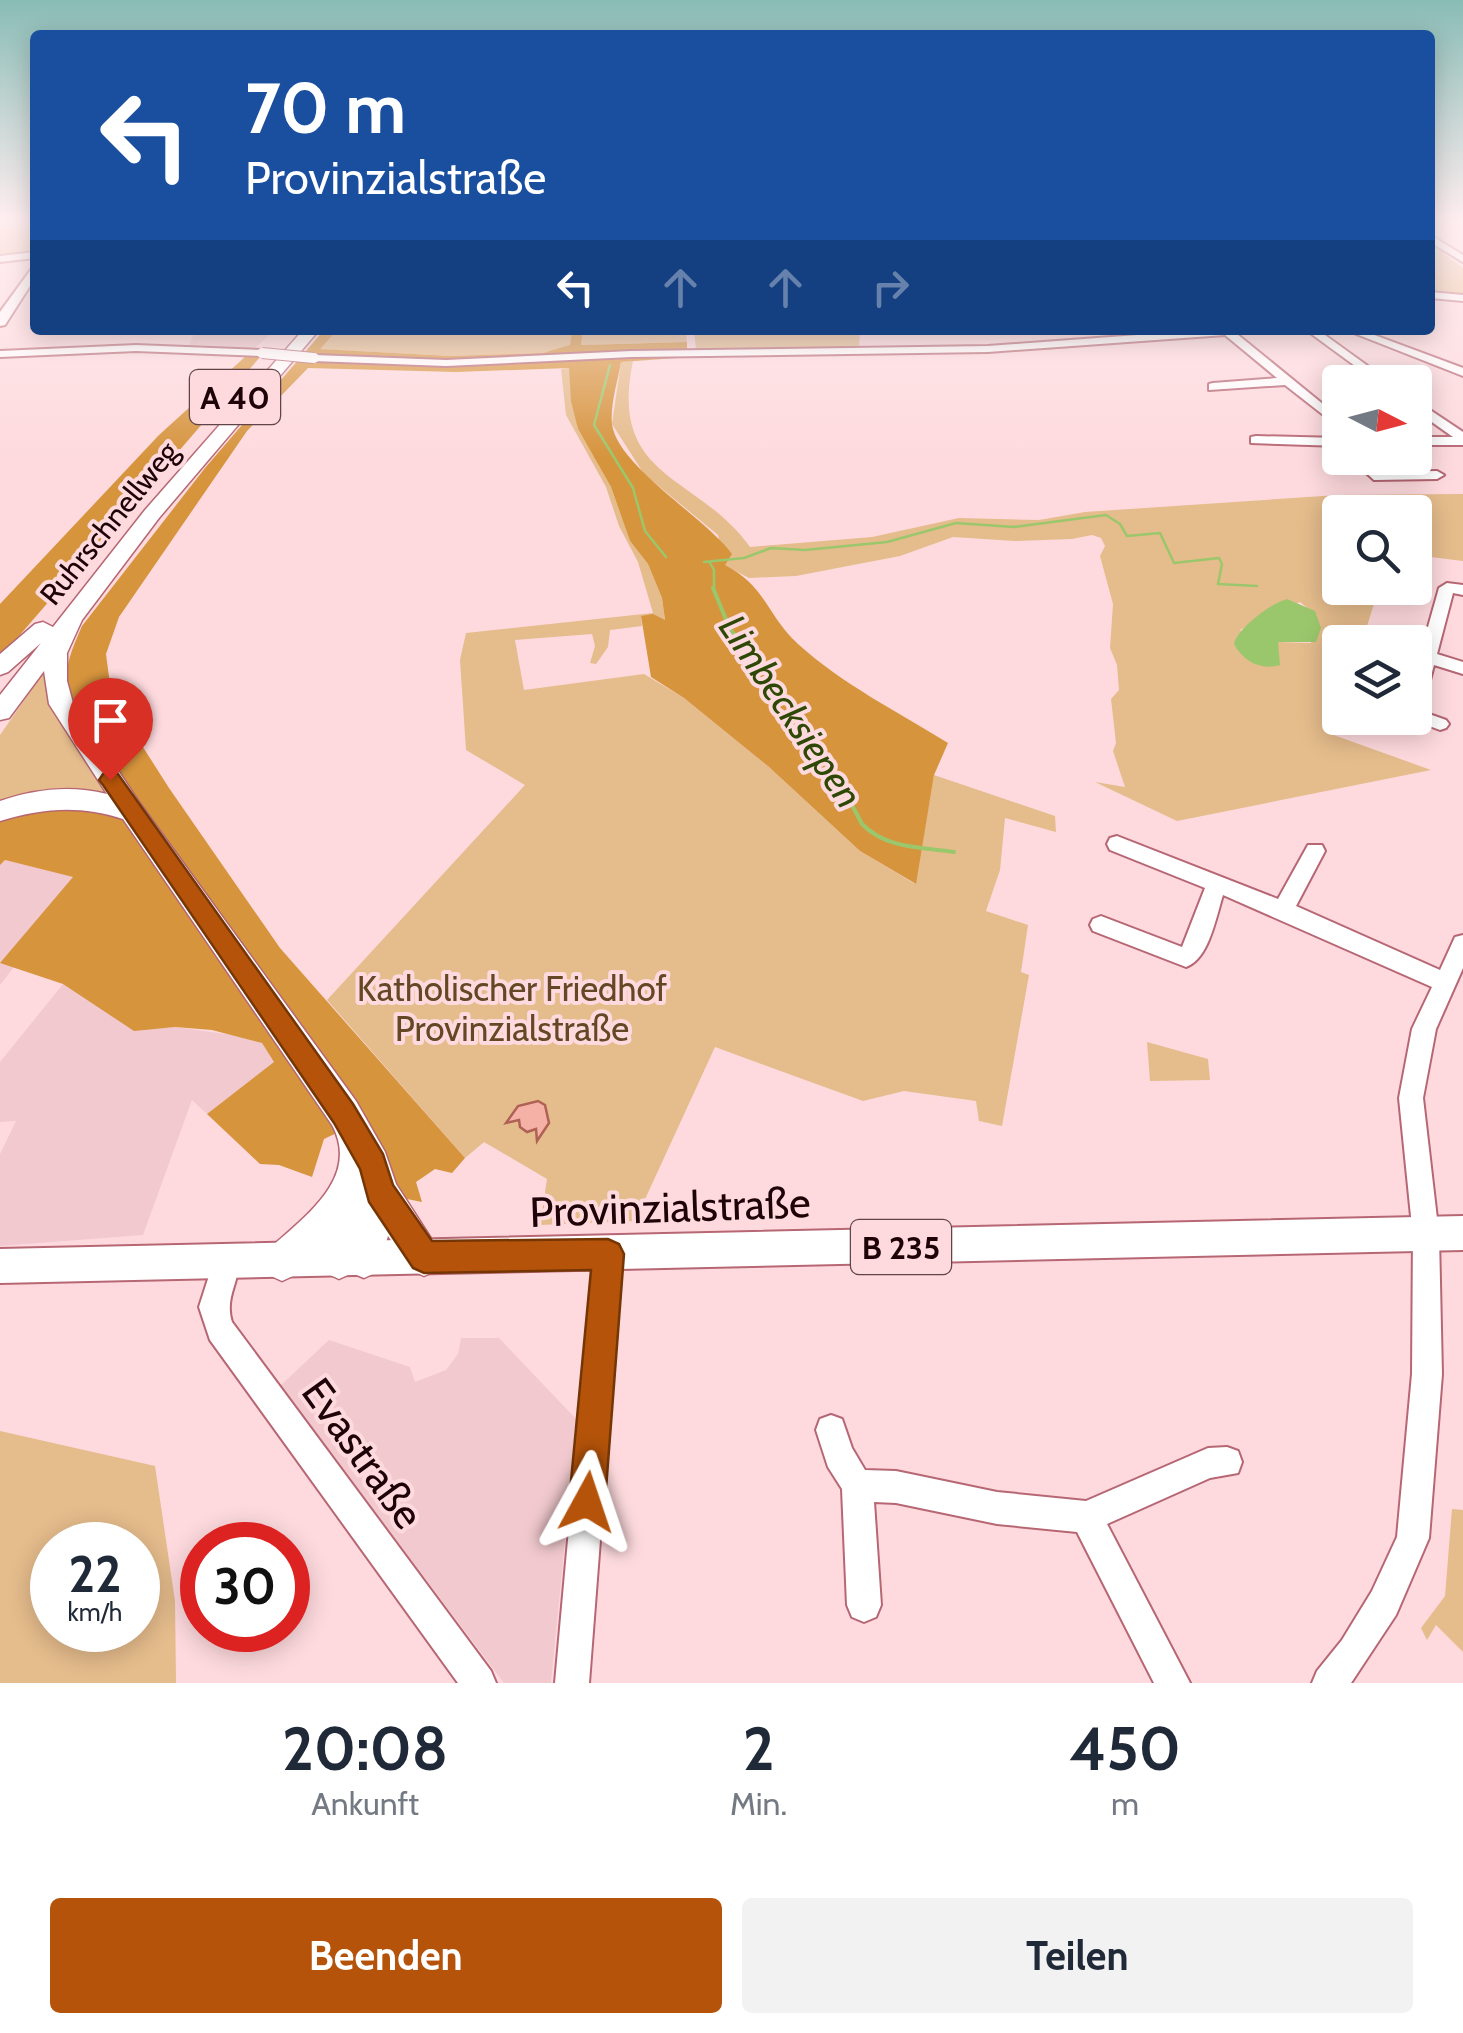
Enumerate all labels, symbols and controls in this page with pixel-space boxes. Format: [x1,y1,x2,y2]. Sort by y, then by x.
text: 70 m [245,65,406,151]
icon: left [80,70,210,200]
text: Provinzialstraße [245,151,546,205]
icon: left [548,260,603,315]
icon: ahead [653,260,708,315]
icon: ahead [758,260,813,315]
icon: right [863,260,918,315]
north arrow [1322,365,1432,475]
map controls [1322,365,1432,735]
road number: A 40 [190,370,280,424]
street label: Ruhrschnellweg [32,433,187,612]
button: search [1322,495,1432,605]
water label: Limbecksiepen [709,606,873,816]
button: layers [1322,625,1432,735]
pin [68,678,153,781]
icon: arrive [83,693,138,748]
park label: Katholischer Friedhof Provinzialstraße [357,967,668,1050]
street label: Provinzialstraße [529,1176,811,1238]
road number: B 235 [851,1220,951,1274]
street label: Evastraße [291,1368,435,1538]
position arrow [535,1450,639,1554]
speed limit sign: 30 [180,1522,310,1652]
text: 22 [69,1544,121,1605]
text: km/h [68,1597,122,1627]
text: 20:08 [282,1712,448,1785]
text: 2 [743,1712,774,1785]
text: 450 [1069,1712,1181,1785]
text: Ankunft [311,1784,419,1823]
text: Min. [730,1784,787,1823]
text: m [1111,1784,1139,1823]
button: Beenden [50,1898,722,2013]
button: Teilen [742,1898,1413,2013]

